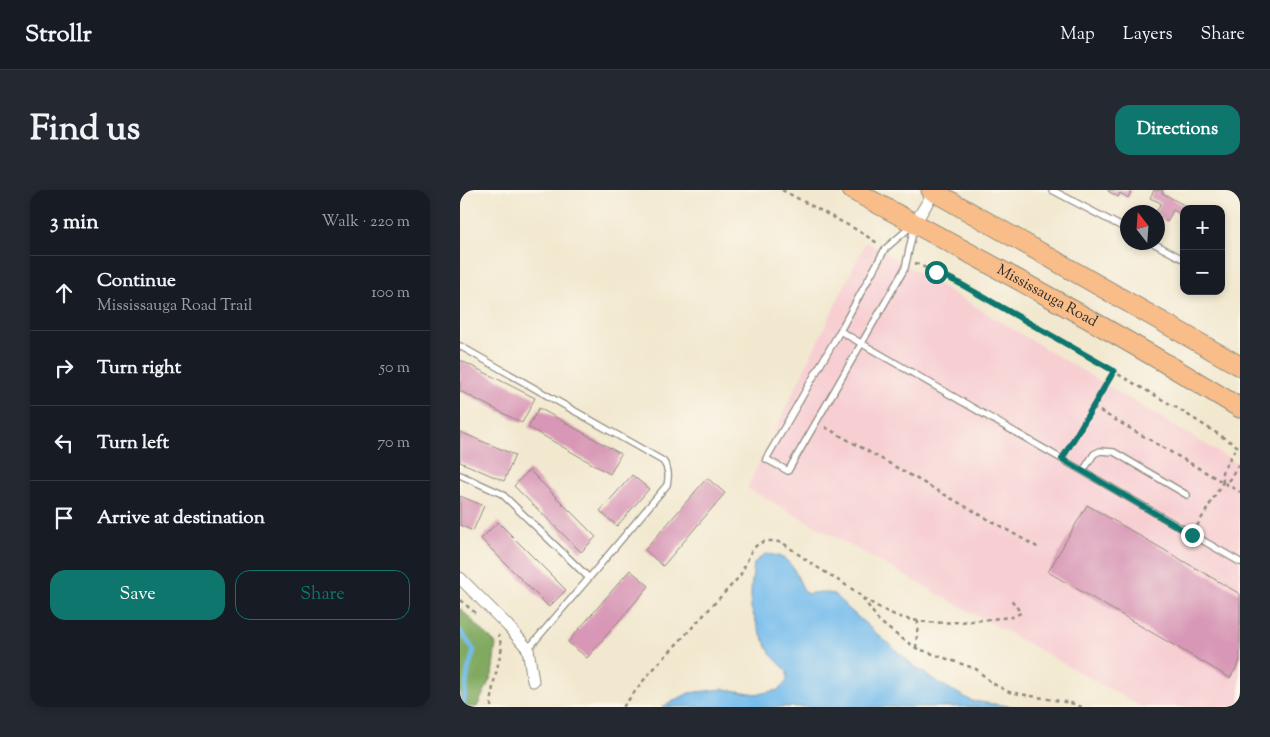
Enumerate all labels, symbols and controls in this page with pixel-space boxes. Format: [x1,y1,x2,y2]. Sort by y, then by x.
text: Strollr [25,18,92,52]
text: Map [1060,22,1095,48]
text: Layers [1123,22,1173,48]
text: Share [1201,22,1245,48]
text: Find us [30,105,140,156]
button: Directions [1115,105,1240,155]
north arrow [1120,205,1165,250]
map controls [1180,205,1225,295]
button: + [1180,205,1225,250]
text: 3 min [50,208,99,238]
text: Walk · 220 m [322,211,410,234]
button: − [1180,250,1225,295]
street label: Mississauga Road [993,259,1102,333]
route start [925,261,948,284]
text: Continue [97,268,176,295]
icon: ahead [50,279,78,307]
text: 100 m [371,282,410,305]
text: Mississauga Road Trail [97,295,253,318]
icon: right [50,354,78,382]
text: Turn right [97,355,181,382]
text: 50 m [379,357,410,380]
icon: left [50,429,78,457]
text: Turn left [97,430,169,457]
text: 70 m [377,432,410,455]
icon: arrive [50,504,78,532]
text: Arrive at destination [97,505,265,532]
route end [1181,524,1204,547]
button: Save [50,570,225,620]
button: Share [235,570,410,620]

